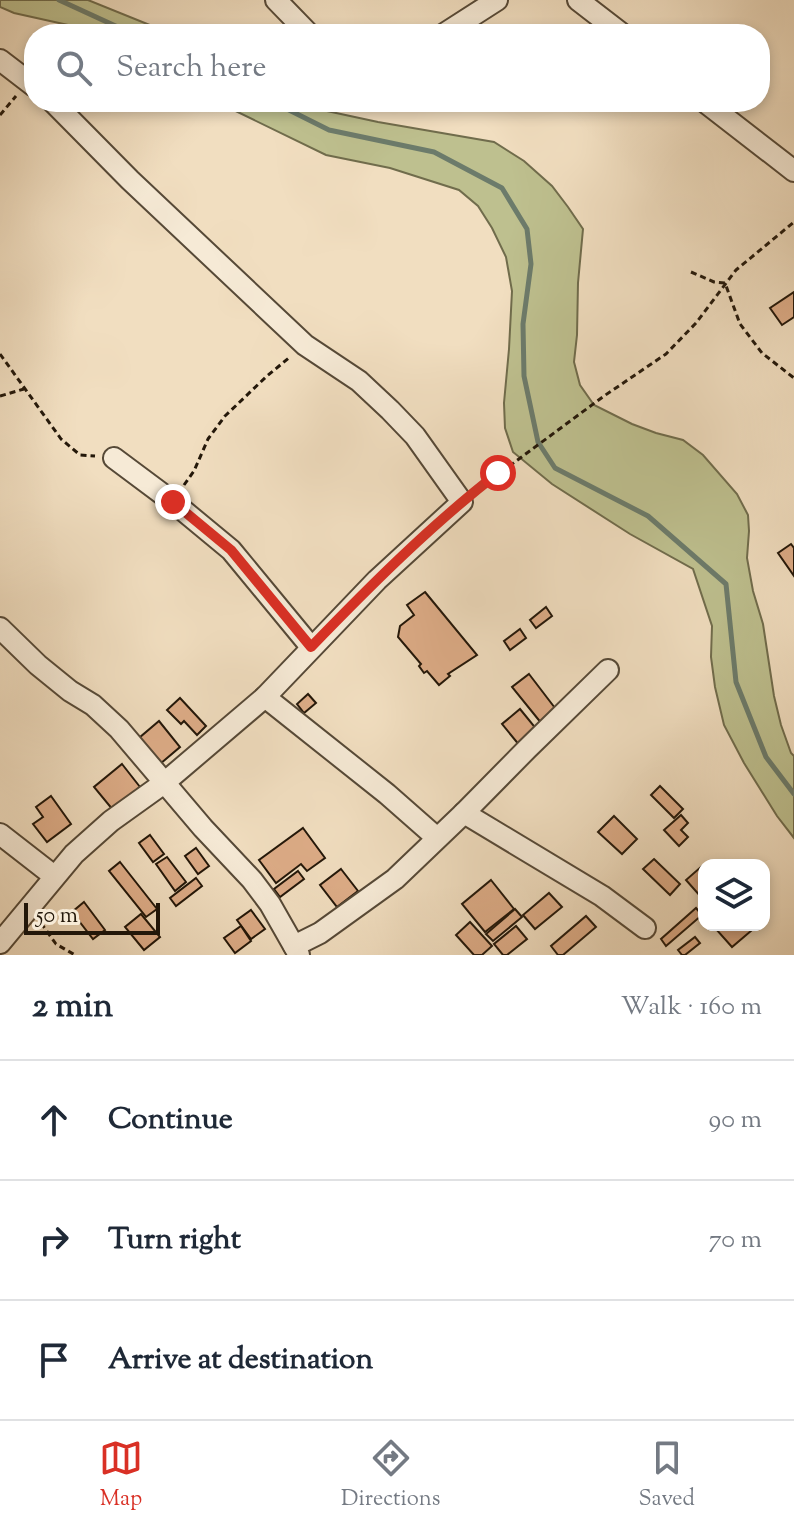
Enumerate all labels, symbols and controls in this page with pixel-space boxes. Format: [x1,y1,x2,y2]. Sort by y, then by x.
search box [24,24,770,112]
icon: search [52,46,96,90]
text: Search here [116,47,266,90]
route start [480,455,516,491]
route end [155,484,191,520]
map controls [698,859,770,931]
button: layers [698,859,770,931]
scale bar [24,899,160,935]
text: 50 m [36,901,78,933]
text: 2 min [32,983,113,1032]
text: Walk · 160 m [621,989,762,1026]
icon: ahead [32,1098,76,1142]
text: Continue [108,1099,233,1142]
text: 90 m [709,1102,762,1139]
icon: right [32,1218,76,1262]
text: Turn right [108,1219,241,1262]
text: 70 m [709,1222,762,1259]
icon: arrive [32,1338,76,1382]
text: Arrive at destination [108,1339,373,1382]
tab: Map [99,1436,143,1516]
tab: Directions [341,1436,440,1516]
tab: Saved [638,1436,695,1516]

